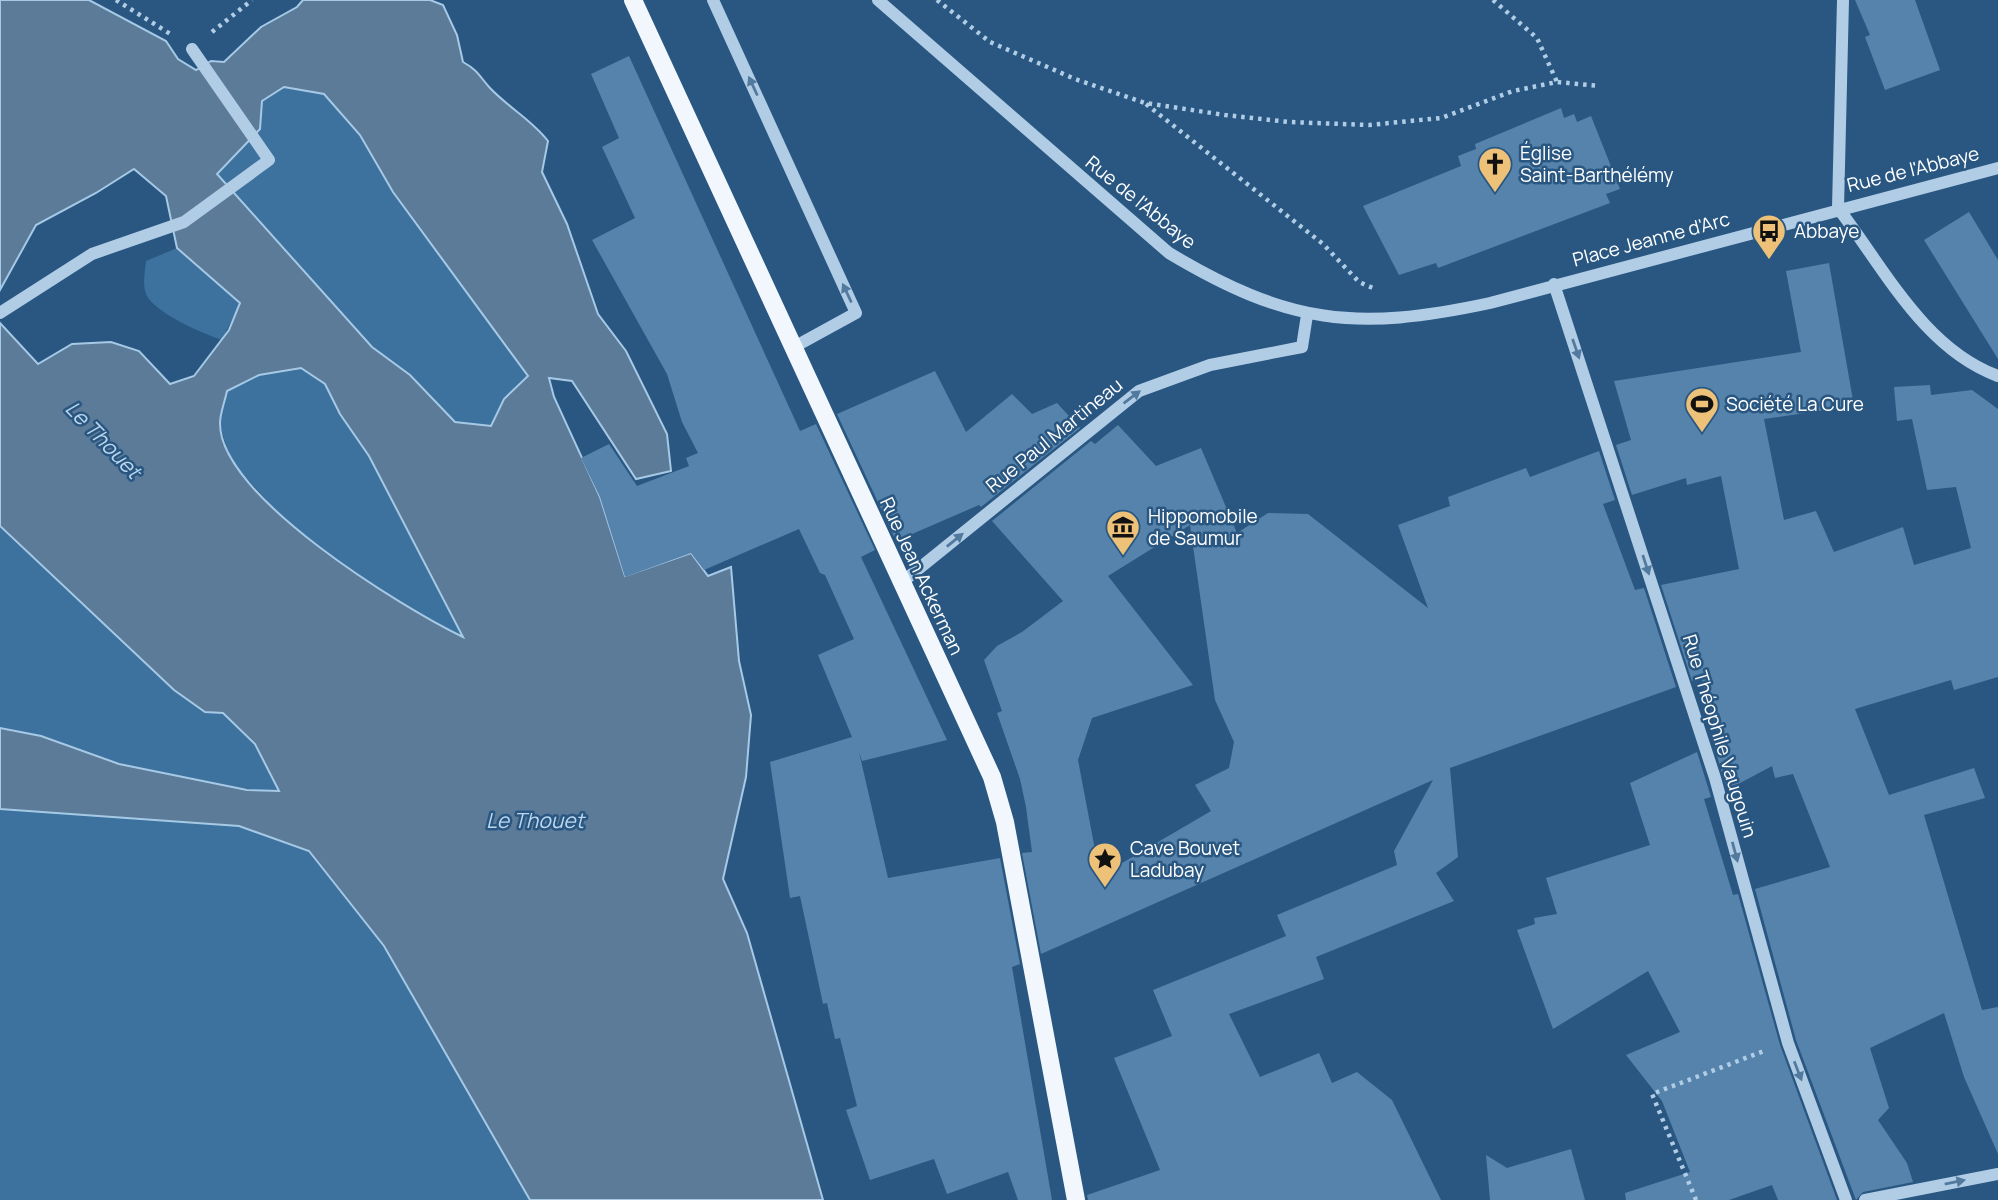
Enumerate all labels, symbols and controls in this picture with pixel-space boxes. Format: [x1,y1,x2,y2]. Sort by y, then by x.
one-way arrow [747,76,758,97]
place label: Église Saint-Barthélémy [1520,140,1674,188]
street label: Rue de l'Abbaye [1844,140,1982,198]
church icon: Église Saint-Barthélémy [1476,145,1514,194]
street label: Rue de l'Abbaye [1080,149,1202,255]
street label: Place Jeanne d'Arc [1570,206,1732,272]
bus stop icon: Abbaye [1750,212,1788,261]
place label: Abbaye [1794,218,1859,244]
one-way arrow [841,283,853,303]
one-way arrow [1571,338,1582,359]
street label: Rue Paul Martineau [980,372,1128,498]
sports icon: Société La Cure [1683,385,1721,434]
one-way arrow [1123,391,1141,405]
place label: Société La Cure [1726,391,1864,417]
water label: Le Thouet [60,394,150,486]
street label: Rue Jean Ackerman [874,493,970,659]
place label: Hippomobile de Saumur [1148,503,1258,551]
museum icon: Hippomobile de Saumur [1104,508,1142,557]
one-way arrow [945,532,963,547]
one-way arrow [1642,555,1652,576]
street label: Rue Théophile Vaugouin [1677,631,1763,841]
water label: Le Thouet [486,806,586,834]
place label: Cave Bouvet Ladubay [1130,835,1240,883]
place icon: Cave Bouvet Ladubay [1086,840,1124,889]
one-way arrow [1731,842,1741,863]
one-way arrow [1793,1061,1804,1082]
one-way arrow [1944,1177,1966,1188]

